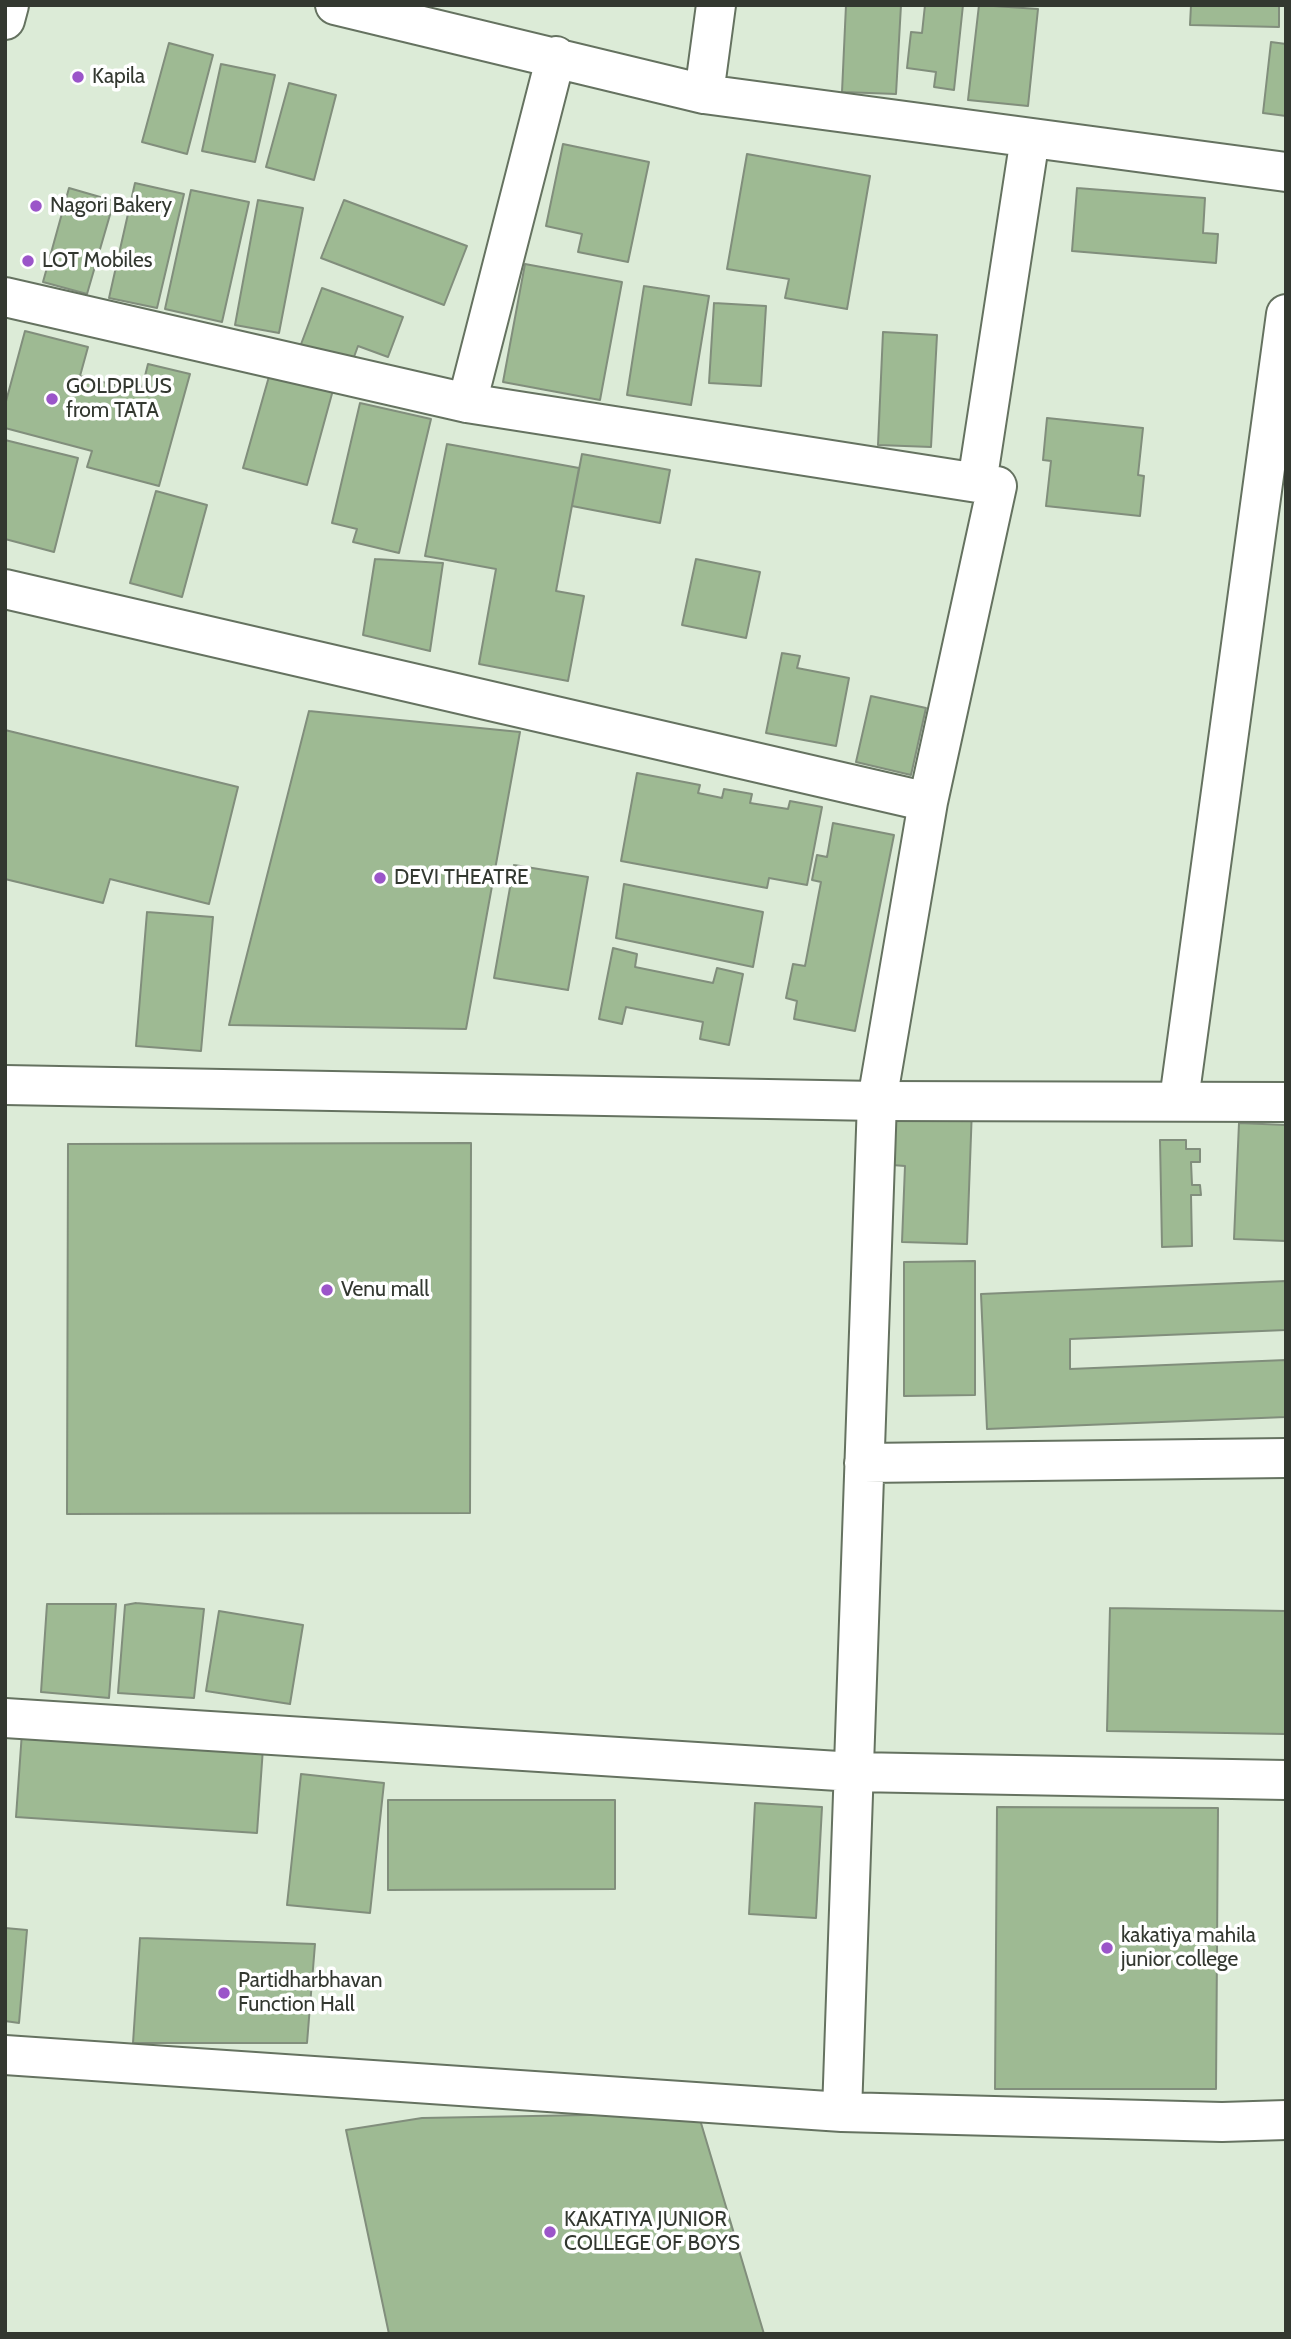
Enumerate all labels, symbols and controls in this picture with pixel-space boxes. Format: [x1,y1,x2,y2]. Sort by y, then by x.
place label: Kapila [92,64,145,90]
marker: Kapila [70,69,86,85]
place label: Nagori Bakery [50,193,172,219]
marker: Nagori Bakery [28,198,44,214]
place label: LOT Mobiles [42,248,152,274]
marker: LOT Mobiles [20,253,36,269]
place label: GOLDPLUS from TATA [66,374,172,424]
marker: GOLDPLUS from TATA [44,391,60,407]
place label: DEVI THEATRE [394,865,529,891]
marker: DEVI THEATRE [372,870,388,886]
place label: Venu mall [341,1277,429,1303]
marker: Venu mall [319,1282,335,1298]
place label: kakatiya mahila junior college [1121,1923,1256,1973]
marker: kakatiya mahila junior college [1099,1940,1115,1956]
place label: Partidharbhavan Function Hall [238,1968,382,2018]
marker: Partidharbhavan Function Hall [216,1985,232,2001]
place label: KAKATIYA JUNIOR COLLEGE OF BOYS [564,2207,740,2257]
marker: KAKATIYA JUNIOR COLLEGE OF BOYS [542,2224,558,2240]

